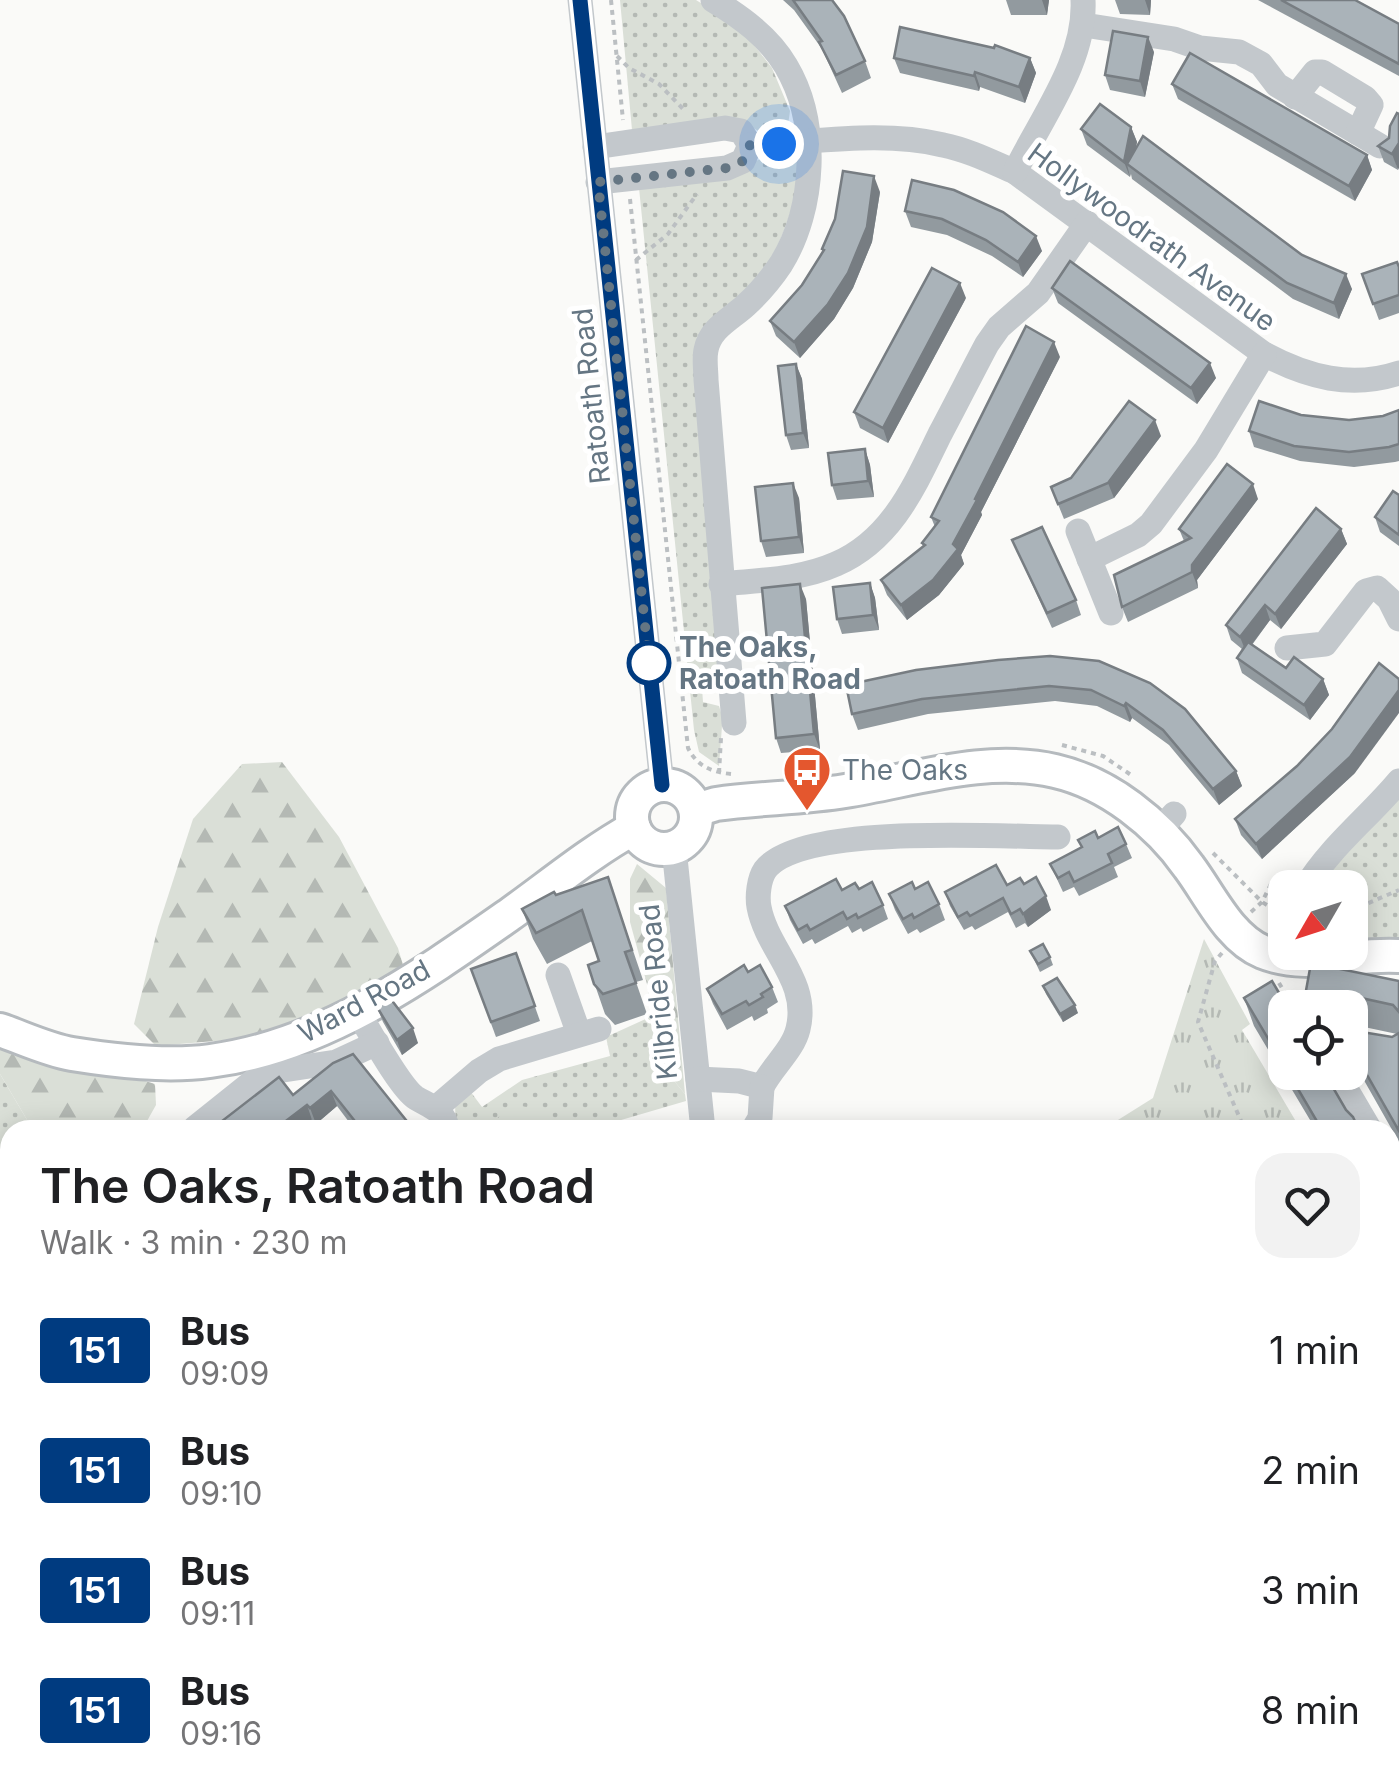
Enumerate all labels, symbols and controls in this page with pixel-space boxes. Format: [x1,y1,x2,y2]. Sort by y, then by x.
your location [754,119,804,169]
street label: Hollywoodrath Avenue [1021,136,1283,338]
street label: Ratoath Road [565,306,617,486]
place label: The Oaks, Ratoath Road [679,630,861,696]
marker: The Oaks, Ratoath Road [628,642,670,684]
bus stop icon: The Oaks [781,744,833,812]
place label: The Oaks [842,753,968,787]
north arrow [1268,870,1368,970]
map controls [1268,870,1368,1090]
street label: Kilbride Road [632,902,684,1082]
street label: Ward Road [292,952,436,1050]
button: locate [1268,990,1368,1090]
button: heart [1255,1153,1360,1258]
text: The Oaks, Ratoath Road [40,1156,595,1215]
text: Walk · 3 min · 230 m [40,1223,348,1262]
text: Bus [180,1308,250,1354]
text: 1 min [1269,1327,1360,1373]
text: 151 [69,1329,121,1371]
text: 09:09 [180,1354,269,1393]
text: Bus [180,1428,250,1474]
text: 2 min [1261,1447,1360,1493]
text: 151 [69,1449,121,1491]
text: 09:10 [180,1474,262,1513]
text: Bus [180,1548,250,1594]
text: 3 min [1261,1567,1360,1613]
text: 151 [69,1569,121,1611]
text: 09:11 [180,1594,255,1633]
text: Bus [180,1668,250,1714]
text: 8 min [1261,1687,1360,1733]
text: 151 [69,1689,121,1731]
text: 09:16 [180,1714,262,1753]

